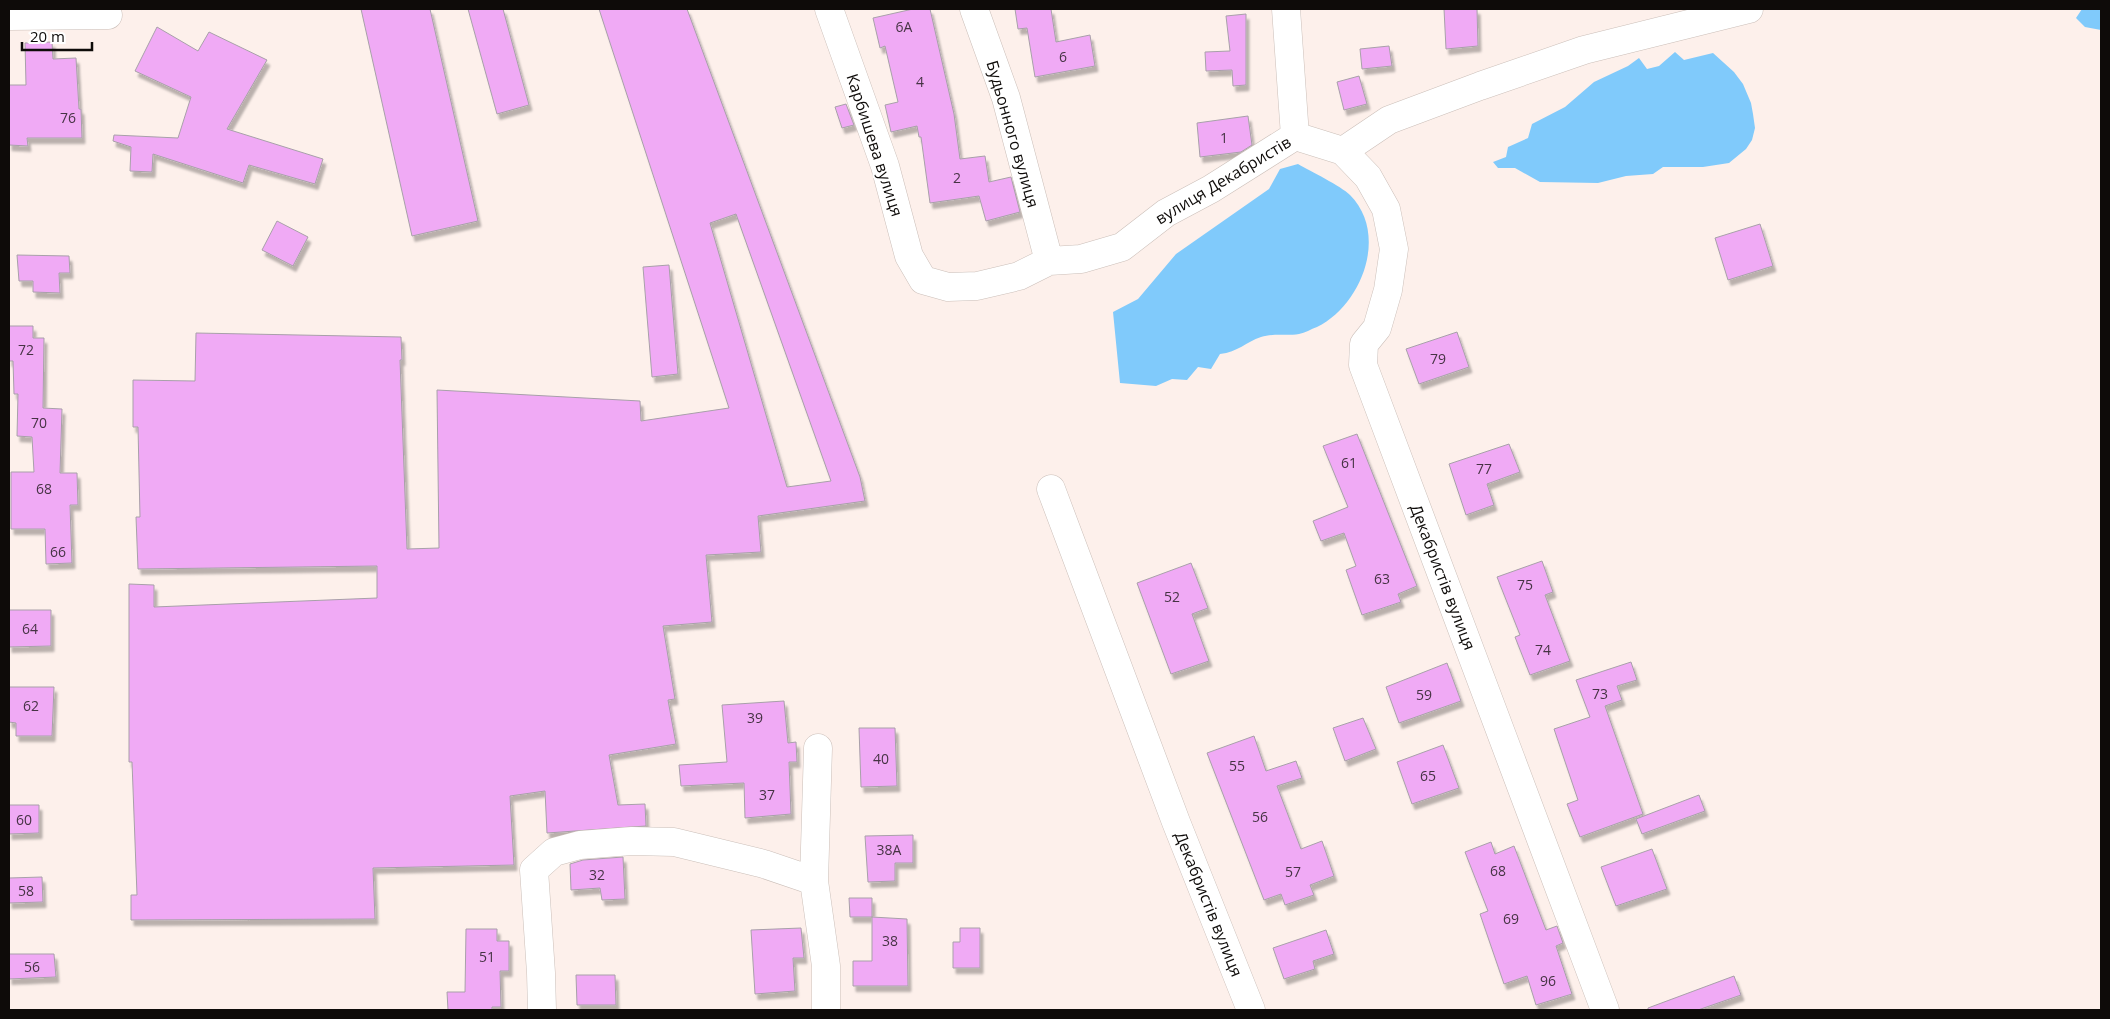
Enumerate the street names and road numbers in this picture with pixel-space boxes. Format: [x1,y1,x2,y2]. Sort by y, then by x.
street label: Будьонного вулиця [981,58,1045,210]
street label: Карбишева вулиця [842,71,908,219]
street label: вулиця Декабристів [1151,131,1295,229]
street label: Декабристів вулиця [1405,501,1481,653]
street label: Декабристів вулиця [1170,828,1248,980]

